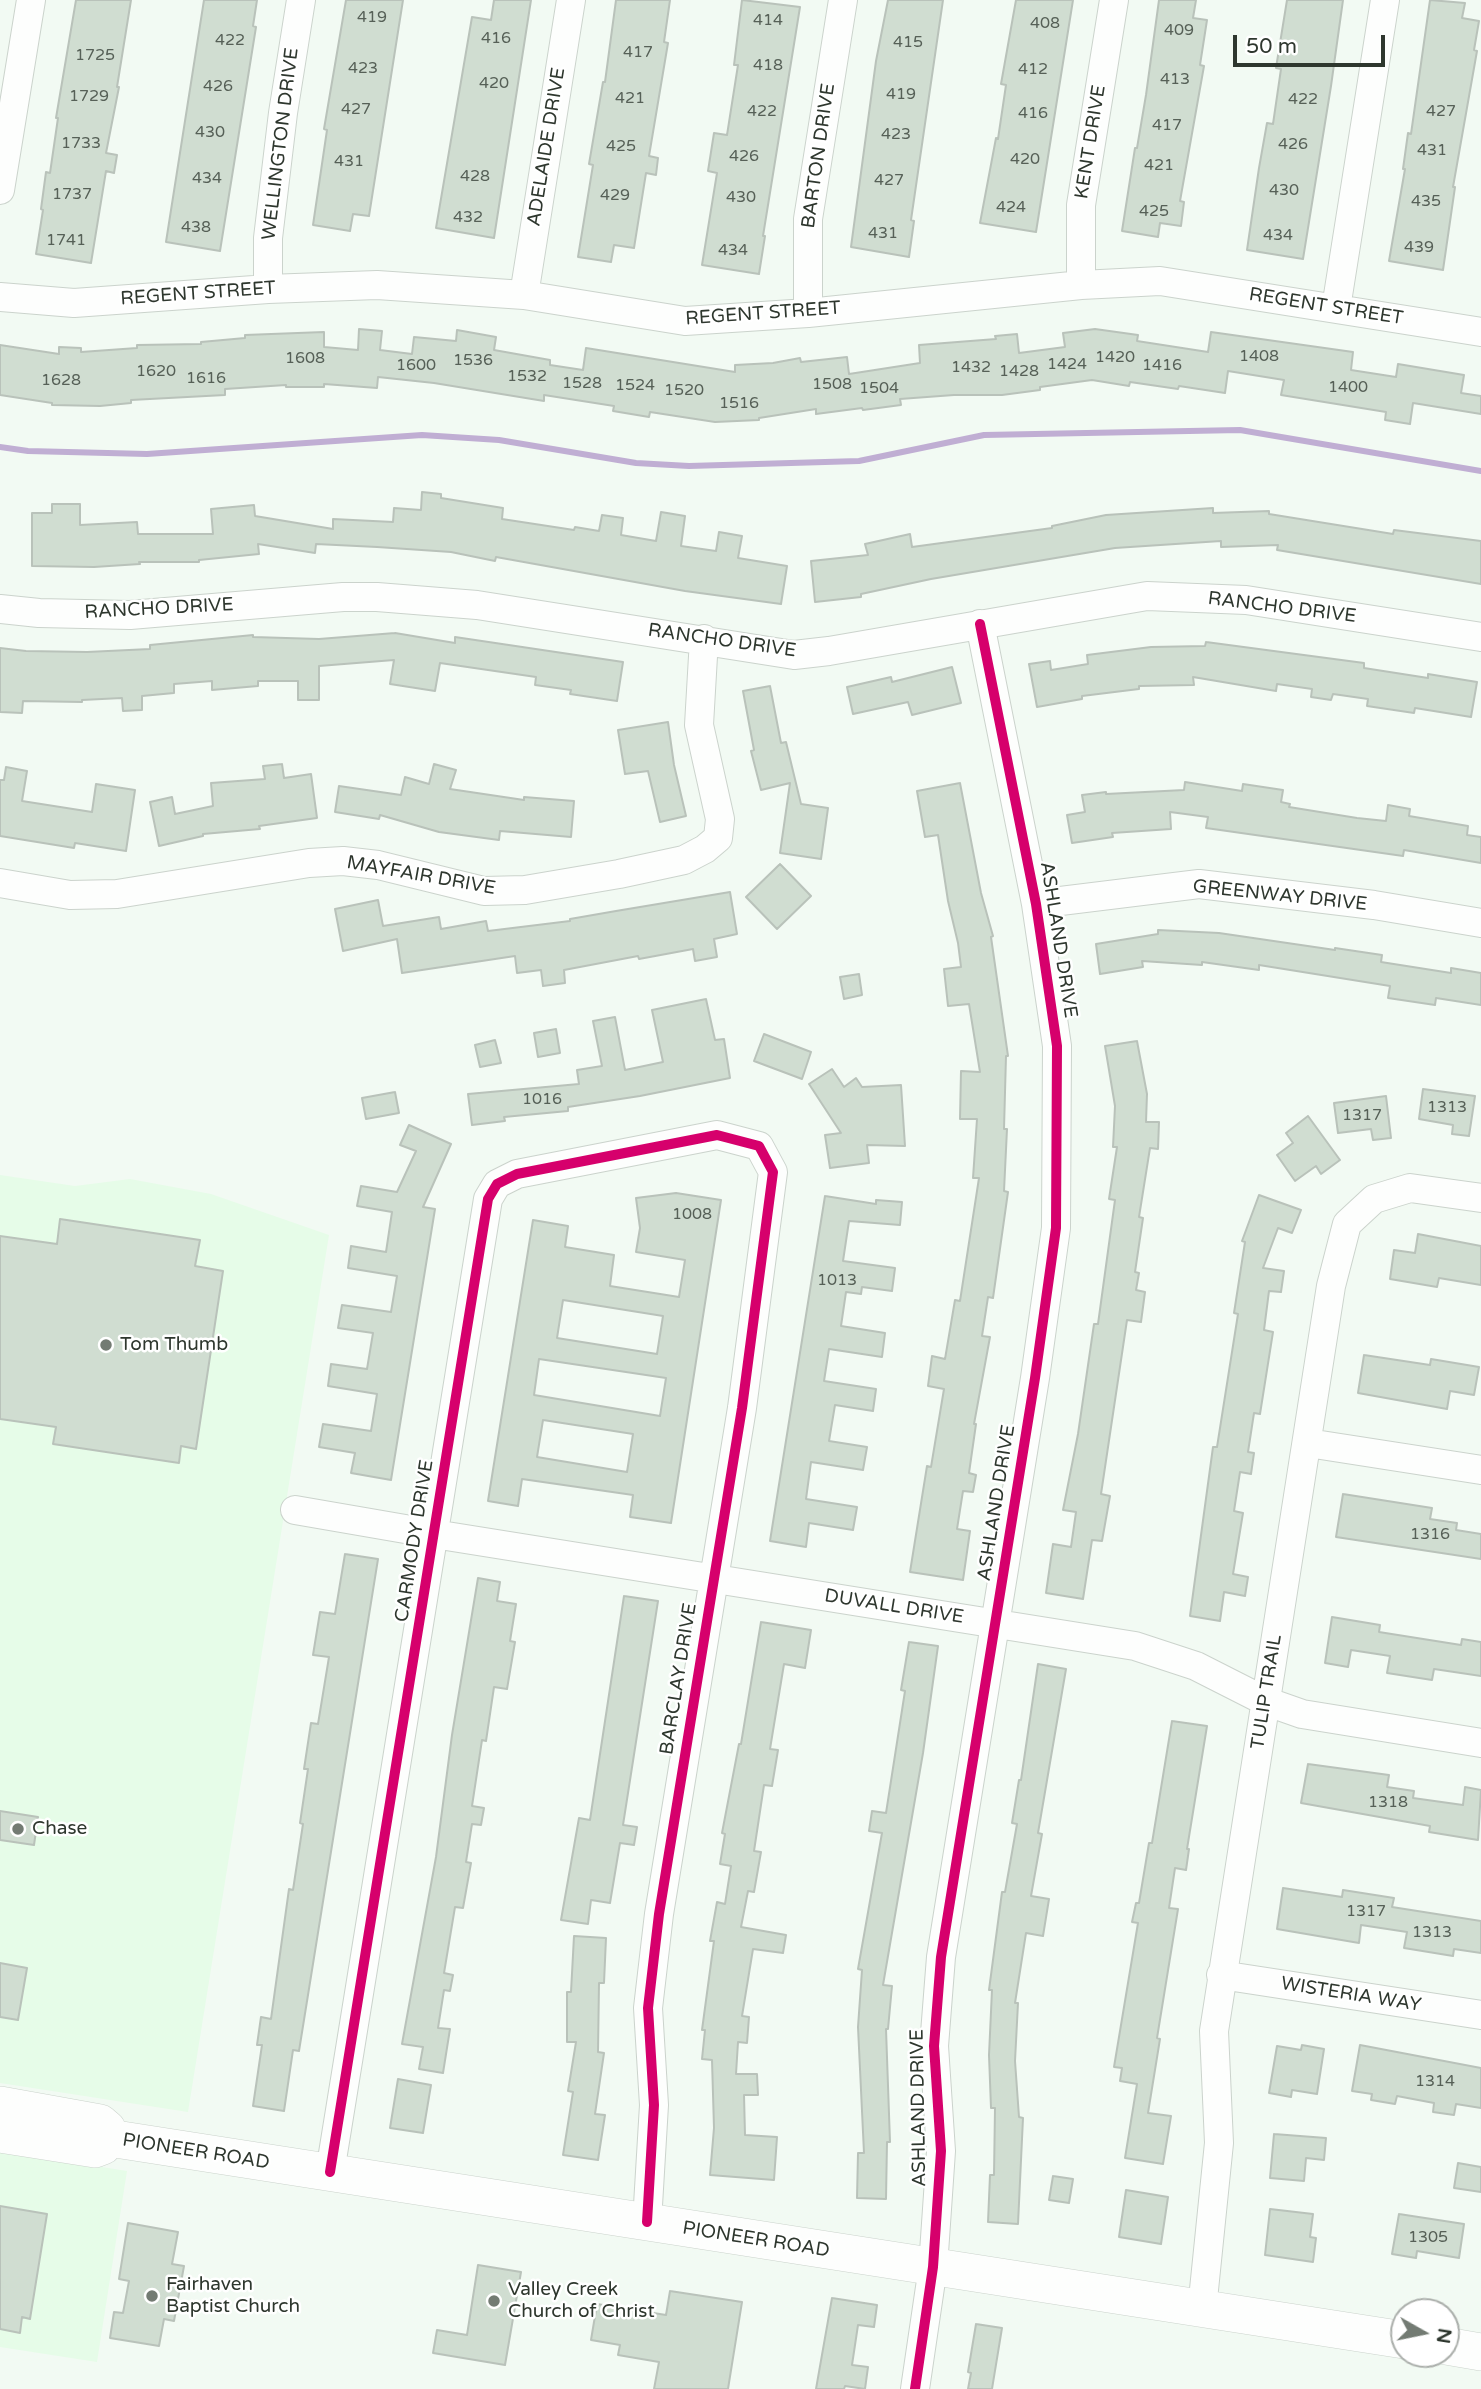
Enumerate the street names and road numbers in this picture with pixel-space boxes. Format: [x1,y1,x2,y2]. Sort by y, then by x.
street label: WELLINGTON DRIVE [258,47,304,241]
street label: ADELAIDE DRIVE [523,66,571,228]
street label: BARTON DRIVE [798,82,840,230]
street label: KENT DRIVE [1071,83,1111,201]
street label: REGENT STREET [120,277,276,311]
street label: REGENT STREET [1247,284,1405,330]
street label: REGENT STREET [685,297,841,331]
street label: RANCHO DRIVE [1206,588,1358,628]
street label: RANCHO DRIVE [84,594,234,624]
street label: RANCHO DRIVE [646,619,798,663]
street label: MAYFAIR DRIVE [345,852,497,900]
street label: ASHLAND DRIVE [1034,860,1082,1020]
street label: GREENWAY DRIVE [1192,876,1368,916]
street label: ASHLAND DRIVE [973,1423,1021,1583]
street label: CARMODY DRIVE [391,1458,439,1624]
street label: DUVALL DRIVE [823,1585,965,1629]
street label: BARCLAY DRIVE [656,1602,702,1756]
street label: TULIP TRAIL [1247,1633,1287,1751]
street label: WISTERIA WAY [1279,1973,1423,2017]
street label: ASHLAND DRIVE [906,2029,932,2187]
street label: PIONEER ROAD [121,2129,271,2175]
street label: PIONEER ROAD [681,2217,831,2263]

